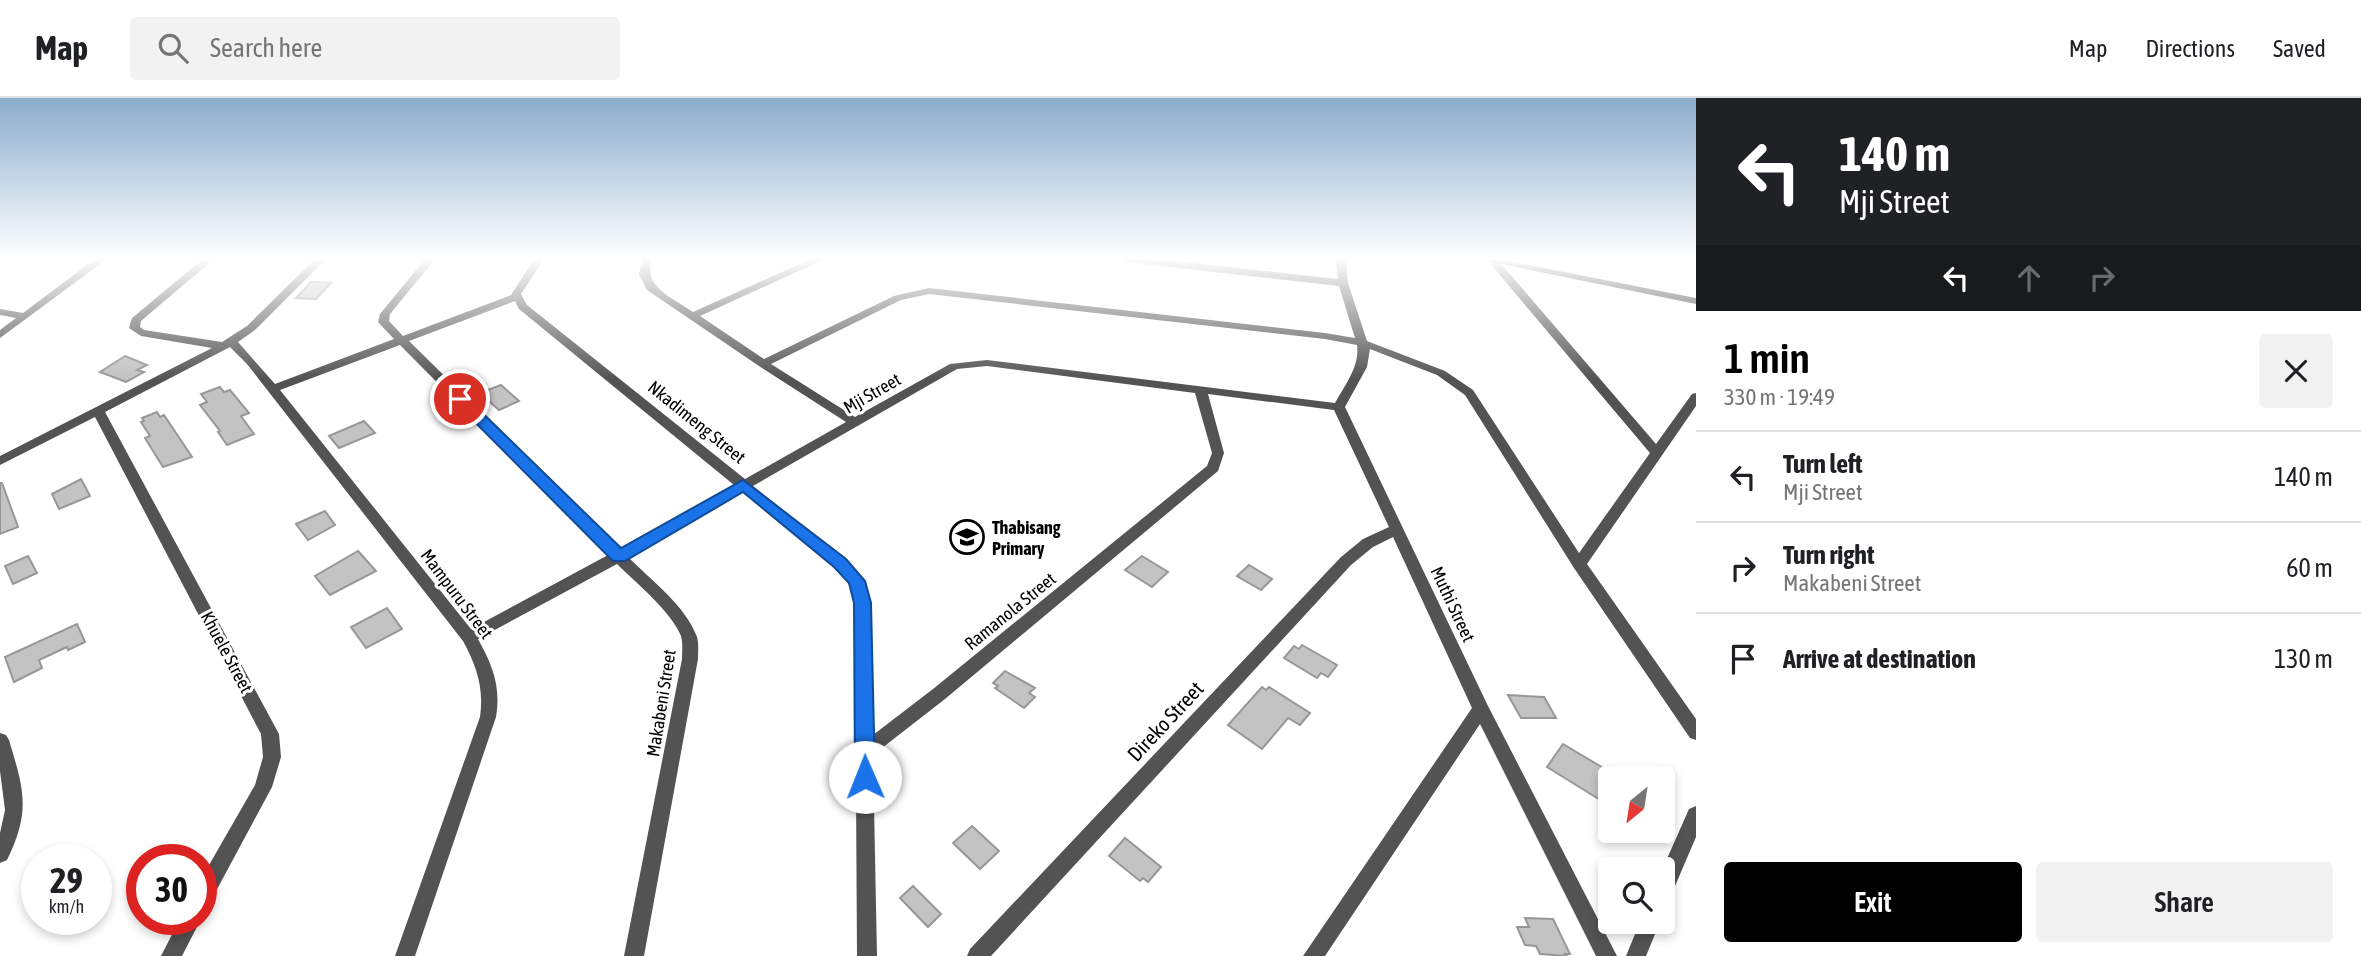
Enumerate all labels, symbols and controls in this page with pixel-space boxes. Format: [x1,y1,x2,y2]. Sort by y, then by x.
search box [130,17,620,80]
text: Map [35,29,88,67]
icon: search [154,29,192,67]
text: Search here [210,33,322,63]
text: Map [2069,35,2107,62]
text: Directions [2145,35,2235,62]
text: Saved [2273,35,2326,62]
text: 140 m [1839,125,1950,181]
icon: left [1724,126,1815,217]
text: Mji Street [1839,183,1950,220]
icon: left [1937,259,1975,297]
icon: ahead [2010,259,2048,297]
icon: right [2083,259,2121,297]
text: 1 min [1724,334,1810,382]
button: close [2259,334,2333,408]
street label: Mji Street [840,368,904,418]
pin [430,369,490,429]
street label: Nkadimeng Street [644,376,750,468]
icon: arrive [441,380,479,418]
text: 330 m · 19:49 [1724,384,1835,410]
text: Turn left [1783,449,1863,479]
icon: left [1724,458,1762,496]
text: 140 m [2274,462,2333,492]
text: Mji Street [1783,479,1863,505]
place label: Thabisang Primary [992,517,1061,559]
school or university icon: Thabisang Primary [948,518,986,556]
text: Turn right [1783,540,1874,570]
street label: Mampuru Street [417,545,497,643]
icon: right [1724,549,1762,587]
text: 60 m [2286,553,2333,583]
street label: Muthi Street [1426,563,1480,645]
street label: Ramanola Street [960,568,1060,654]
text: Makabeni Street [1783,570,1921,596]
street label: Khuele Street [197,608,257,696]
icon: arrive [1724,640,1762,678]
text: Arrive at destination [1783,644,1976,674]
text: 130 m [2274,644,2333,674]
street label: Makabeni Street [642,648,680,758]
street label: Direko Street [1122,676,1208,766]
position arrow [828,740,902,814]
north arrow [1598,766,1675,844]
map controls [1598,766,1675,934]
speed limit sign: 30 [126,844,217,935]
button: search [1598,857,1675,934]
text: 29 [50,860,83,900]
button: Exit [1724,862,2022,942]
button: Share [2036,862,2333,942]
text: km/h [49,896,84,917]

